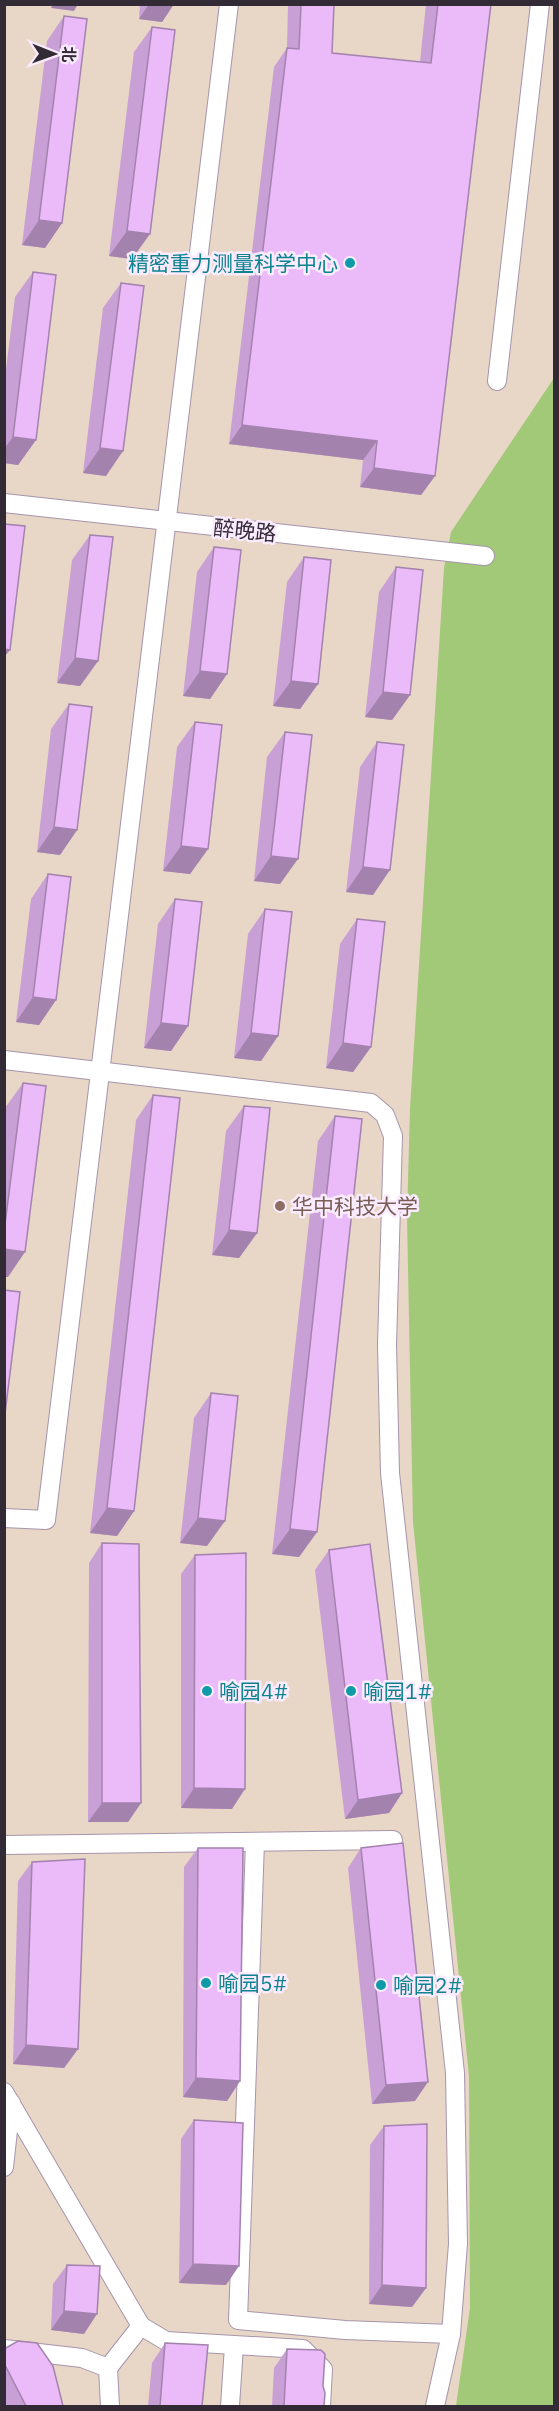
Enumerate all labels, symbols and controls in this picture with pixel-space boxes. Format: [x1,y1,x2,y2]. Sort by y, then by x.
north arrow [24,24,84,84]
text: 北 [59,46,79,62]
place label: 精密重力测量科学中心 [128,249,338,277]
marker: 精密重力测量科学中心 [343,256,357,270]
street label: 醉晚路 [212,513,278,547]
place label: 华中科技大学 [292,1192,418,1220]
marker: 华中科技大学 [273,1199,287,1213]
place label: 喻园4# [219,1677,289,1705]
place label: 喻园1# [363,1677,433,1705]
marker: 喻园4# [200,1684,214,1698]
marker: 喻园1# [344,1684,358,1698]
place label: 喻园5# [218,1969,288,1997]
place label: 喻园2# [393,1971,463,1999]
marker: 喻园5# [199,1976,213,1990]
marker: 喻园2# [374,1978,388,1992]

